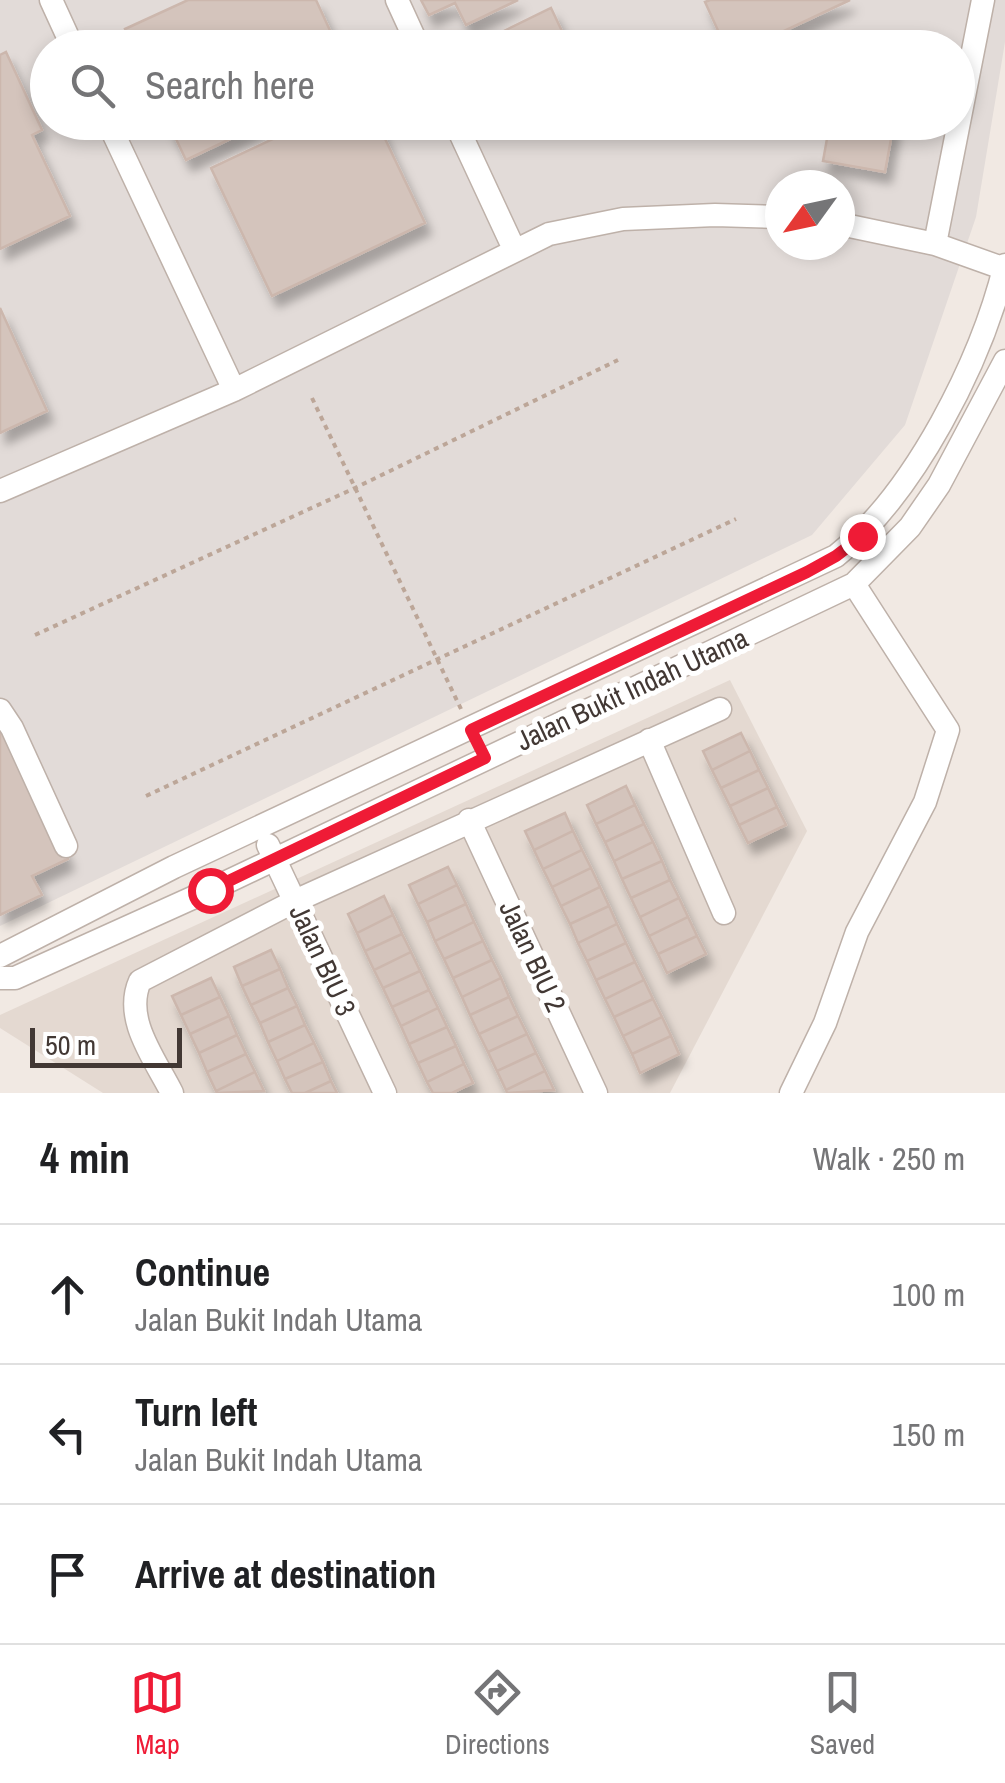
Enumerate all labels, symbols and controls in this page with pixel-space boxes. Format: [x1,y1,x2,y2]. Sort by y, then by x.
search box [30,30,975,140]
icon: search [65,58,120,113]
text: Search here [145,60,315,111]
north arrow [765,170,855,260]
route end [840,514,886,560]
street label: Jalan Bukit Indah Utama [510,619,754,759]
route start [188,868,234,914]
street label: Jalan BIU 2 [491,894,575,1018]
street label: Jalan BIU 3 [281,898,365,1022]
scale bar [30,1023,182,1068]
text: 50 m [45,1026,96,1064]
text: 4 min [40,1130,130,1186]
text: Walk · 250 m [813,1137,965,1180]
text: Continue [135,1247,270,1298]
icon: ahead [40,1267,95,1322]
text: 100 m [892,1273,965,1316]
text: Jalan Bukit Indah Utama [135,1298,422,1341]
text: Turn left [135,1387,257,1438]
icon: left [40,1407,95,1462]
text: 150 m [892,1413,965,1456]
text: Jalan Bukit Indah Utama [135,1438,422,1481]
icon: arrive [40,1547,95,1602]
text: Arrive at destination [135,1549,436,1600]
tab: Map [130,1665,185,1763]
tab: Directions [445,1665,550,1763]
tab: Saved [810,1665,875,1763]

